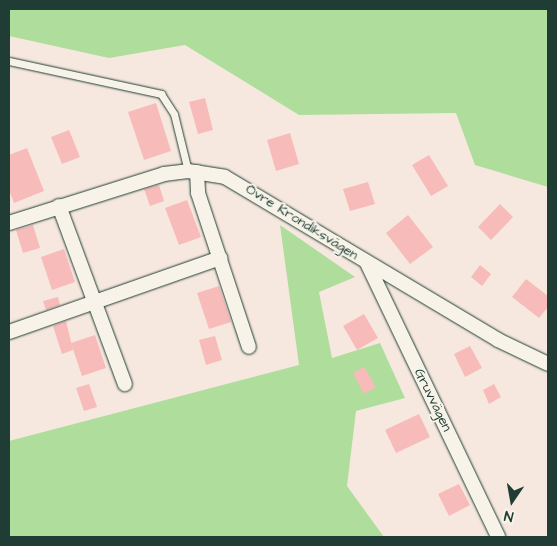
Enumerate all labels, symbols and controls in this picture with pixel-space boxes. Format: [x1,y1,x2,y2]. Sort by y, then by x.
street label: Övre Krondiksvägen [243,181,361,263]
street label: Gruvvägen [411,366,455,434]
north arrow [487,476,537,526]
text: N [503,505,515,526]

